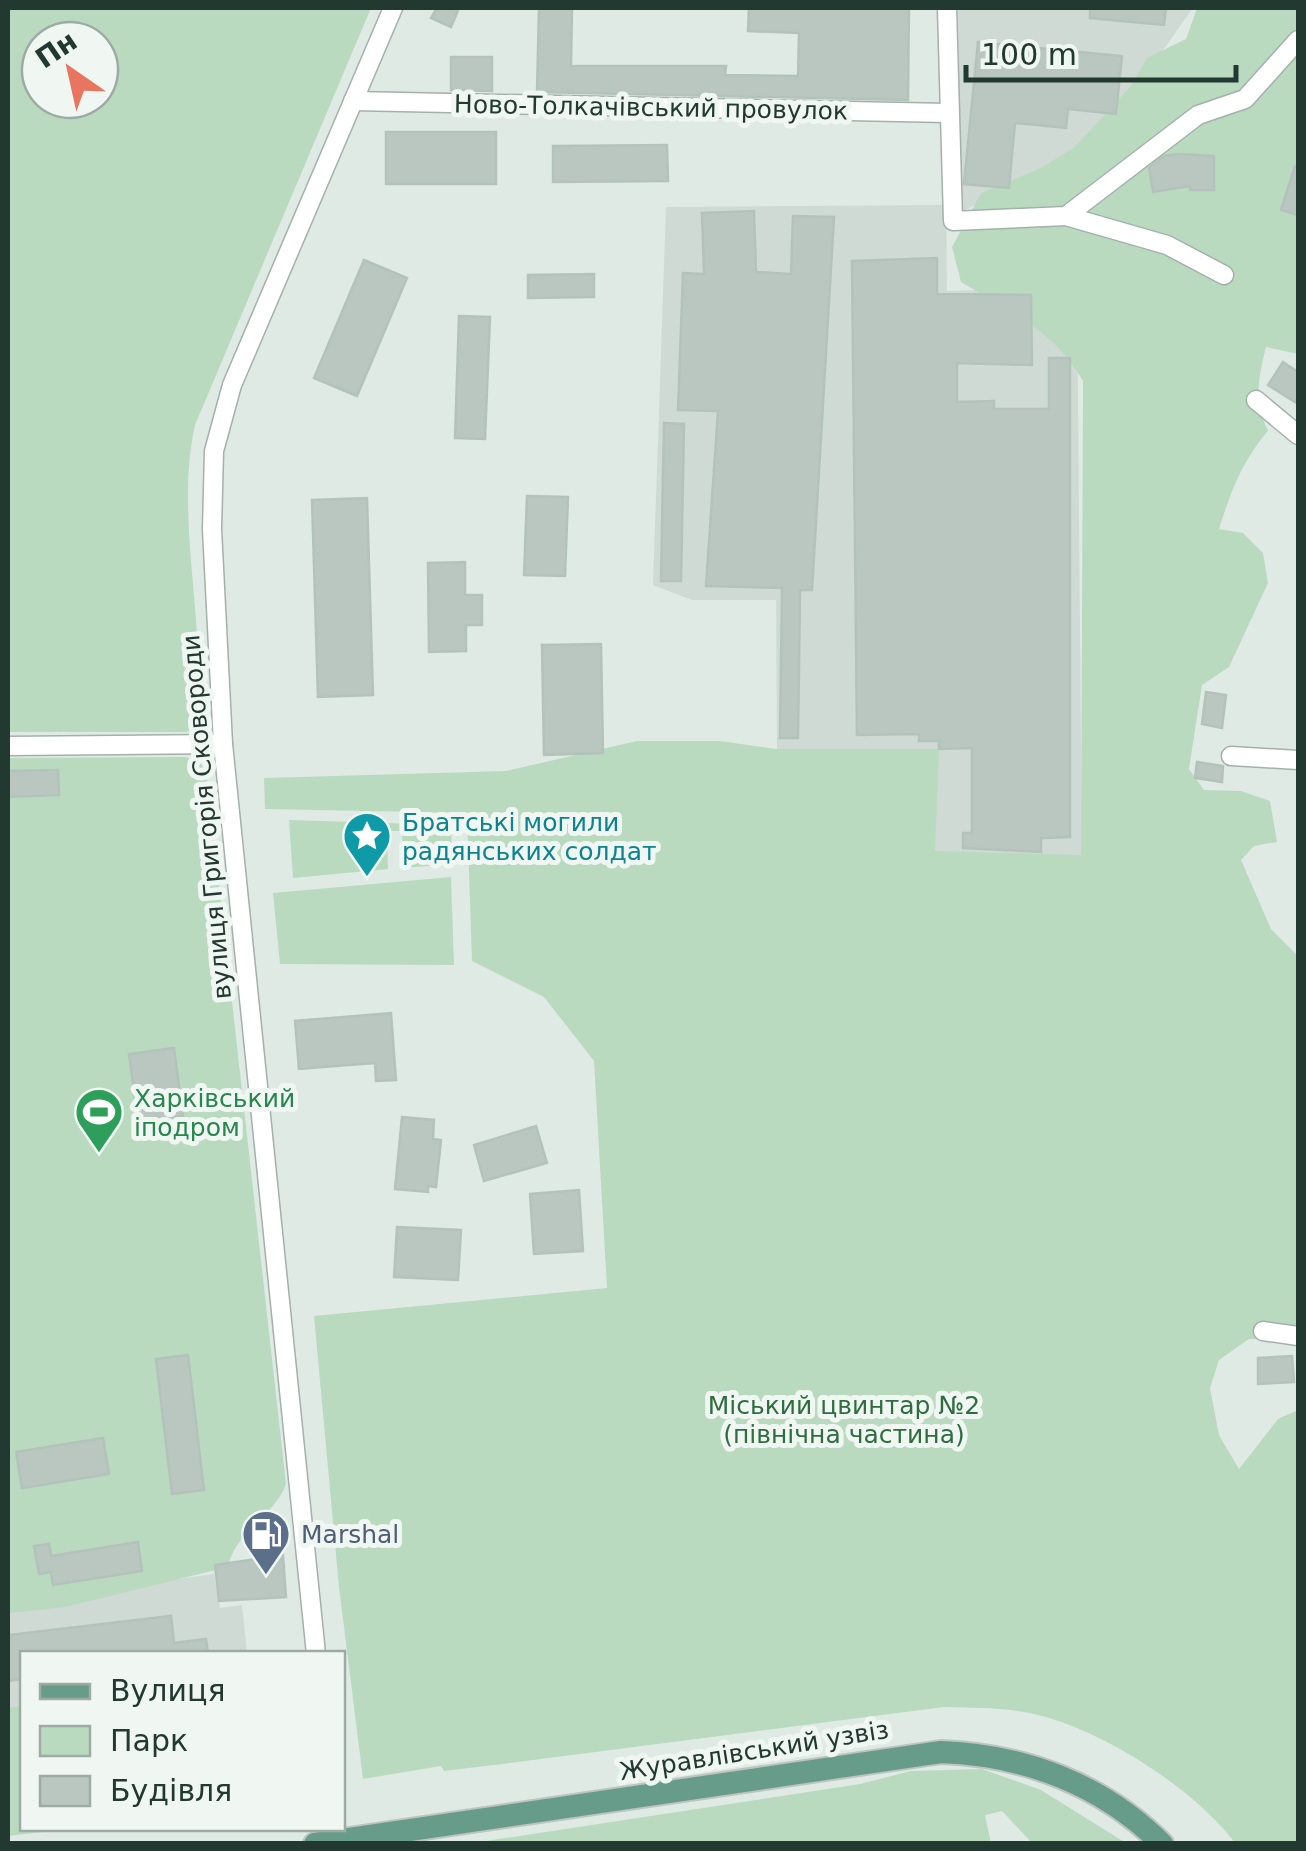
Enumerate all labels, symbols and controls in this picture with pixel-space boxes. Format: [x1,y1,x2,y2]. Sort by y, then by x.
north arrow [20,20,120,120]
scale bar [966,20,1236,82]
text: Пн [29,24,83,75]
text: 100 m [981,37,1077,72]
street label: Ново-Толкачівський провулок [454,90,848,125]
street label: вулиця Григорія Сковороди [176,633,237,1000]
place label: Братські могили радянських солдат [402,808,657,866]
place icon: Братські могили радянських солдат [341,810,393,878]
place label: Харківський іподром [134,1084,295,1142]
sports icon: Харківський іподром [73,1086,125,1154]
park label: Міський цвинтар №2 (північна частина) [708,1391,980,1449]
fuel station icon: Marshal [240,1508,292,1576]
place label: Marshal [301,1520,399,1549]
legend [20,1651,345,1831]
text: Вулиця [110,1673,225,1708]
street label: Журавлівський узвіз [617,1715,891,1786]
text: Парк [110,1723,188,1758]
text: Будівля [110,1773,232,1808]

